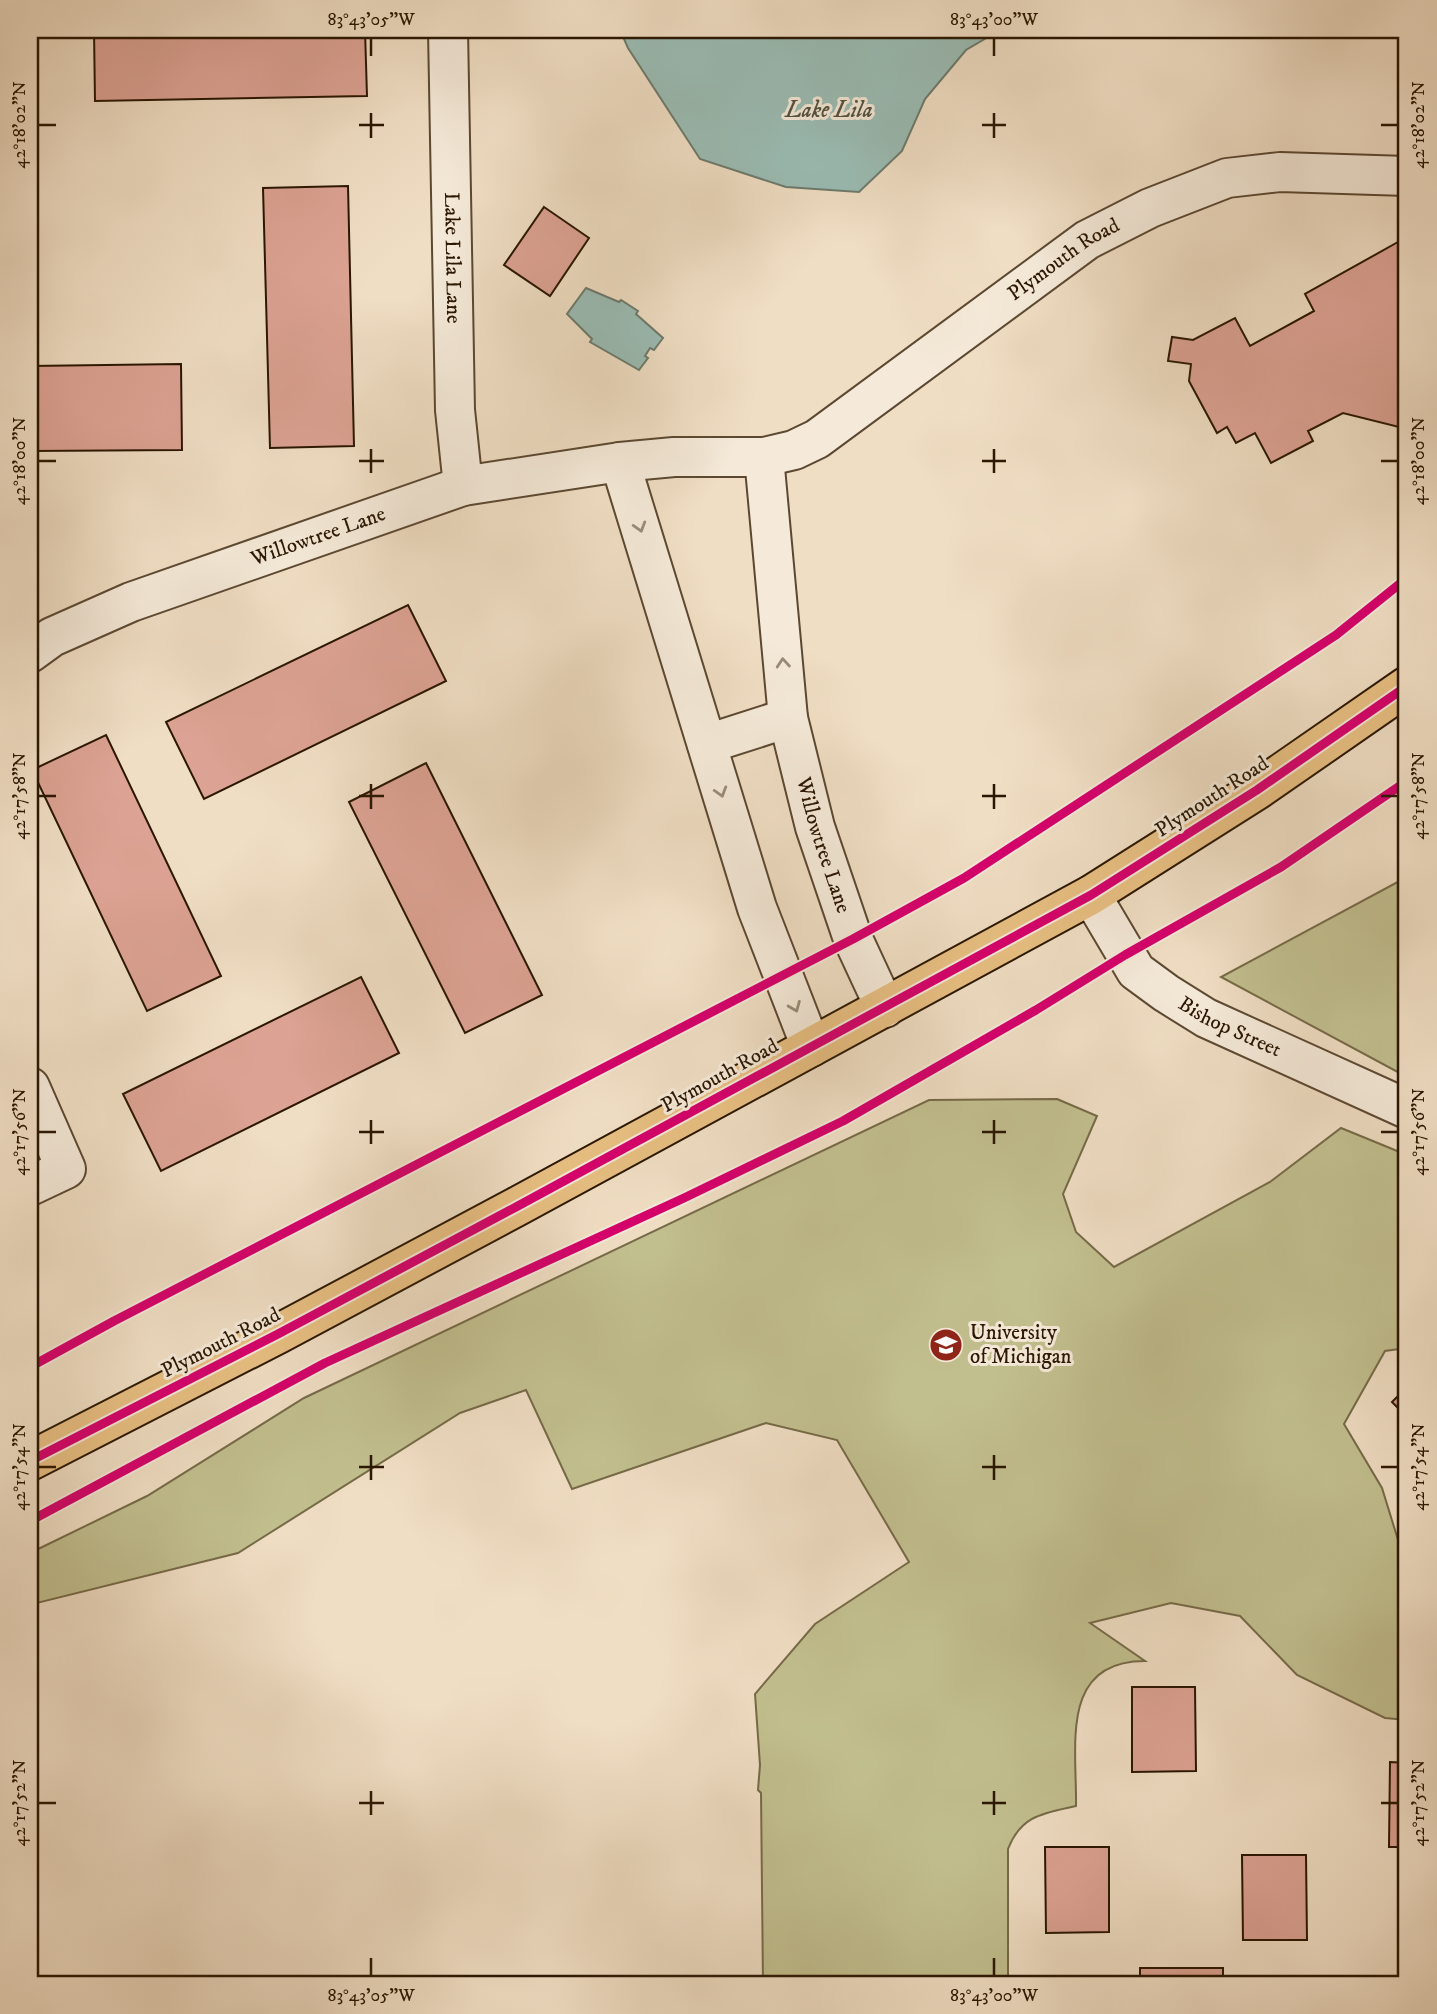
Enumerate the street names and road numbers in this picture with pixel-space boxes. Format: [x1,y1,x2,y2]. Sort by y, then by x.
street label: Lake Lila Lane [438,192,466,324]
street label: Plymouth Road [1003,212,1125,307]
street label: Willowtree Lane [247,501,389,572]
street label: Plymouth Road [1150,750,1274,843]
street label: Willowtree Lane [790,774,856,917]
street label: Bishop Street [1173,991,1285,1063]
street label: Plymouth Road [657,1033,784,1119]
street label: Plymouth Road [157,1302,285,1384]

